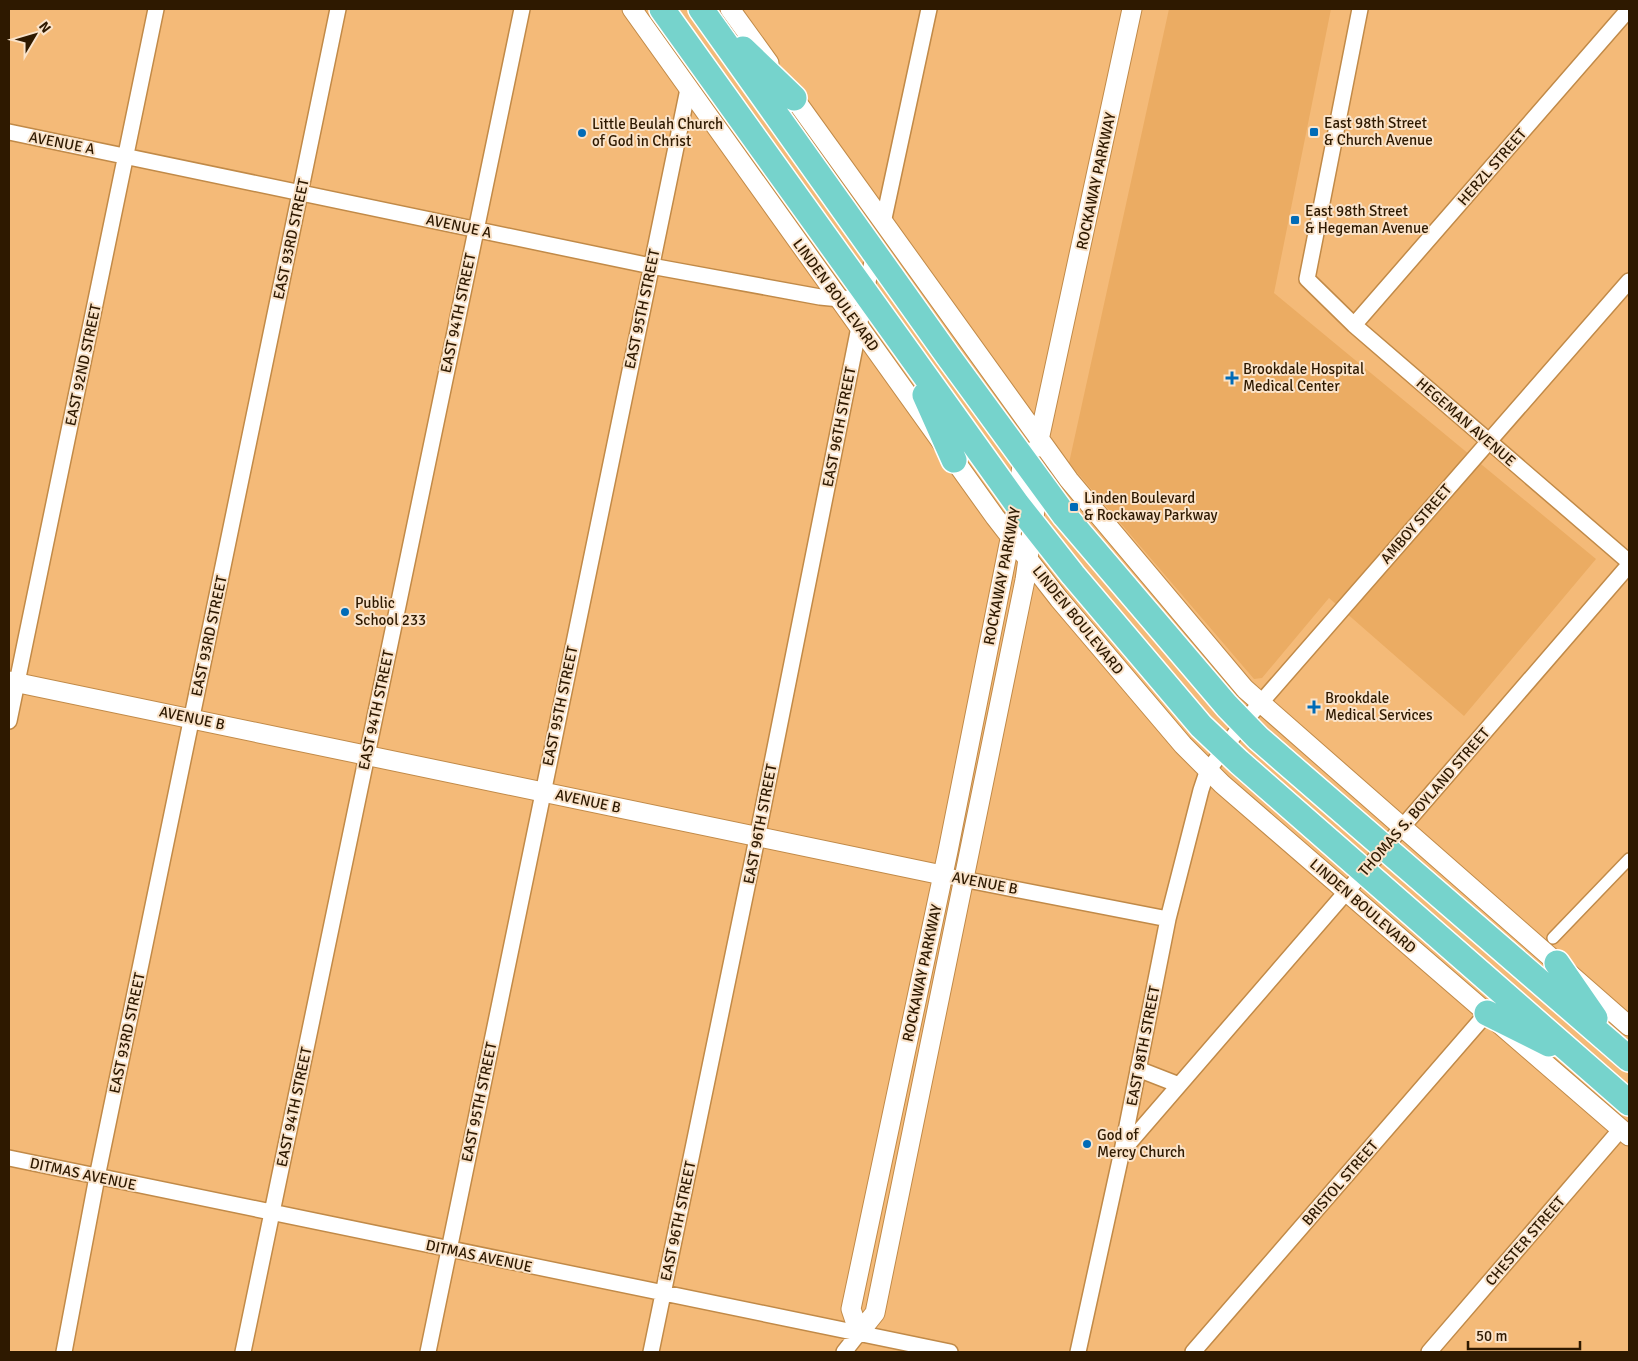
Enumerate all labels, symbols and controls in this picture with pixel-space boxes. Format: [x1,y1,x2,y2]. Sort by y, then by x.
north arrow [10,10,60,60]
text: N [35,18,55,36]
street label: ROCKAWAY PARKWAY [1073,110,1119,251]
place label: East 98th Street & Church Avenue [1324,114,1433,149]
place label: Little Beulah Church of God in Christ [592,115,723,150]
street label: HERZL STREET [1454,125,1531,209]
marker: East 98th Street & Church Avenue [1308,126,1320,138]
marker: Little Beulah Church of God in Christ [576,127,588,139]
street label: AVENUE A [28,128,96,158]
street label: EAST 93RD STREET [269,176,313,301]
place label: East 98th Street & Hegeman Avenue [1305,202,1429,237]
street label: AVENUE A [424,210,494,242]
marker: East 98th Street & Hegeman Avenue [1289,214,1301,226]
street label: LINDEN BOULEVARD [789,235,883,355]
street label: EAST 95TH STREET [621,247,664,371]
street label: EAST 94TH STREET [437,251,480,375]
street label: EAST 92ND STREET [61,302,105,428]
place label: Brookdale Hospital Medical Center [1243,360,1364,395]
street label: EAST 96TH STREET [819,365,860,489]
marker: Brookdale Hospital Medical Center [1225,371,1239,385]
street label: HEGEMAN AVENUE [1413,374,1519,470]
street label: AMBOY STREET [1377,480,1456,567]
place label: Linden Boulevard & Rockaway Parkway [1084,489,1218,524]
marker: Linden Boulevard & Rockaway Parkway [1068,501,1080,513]
street label: ROCKAWAY PARKWAY [980,505,1024,646]
street label: LINDEN BOULEVARD [1029,562,1127,678]
street label: EAST 93RD STREET [187,573,231,698]
place label: Public School 233 [355,594,426,629]
marker: Public School 233 [339,606,351,618]
street label: EAST 95TH STREET [539,644,582,768]
street label: EAST 94TH STREET [355,648,398,772]
place label: Brookdale Medical Services [1325,689,1433,724]
marker: Brookdale Medical Services [1307,700,1321,714]
street label: AVENUE B [158,702,226,734]
street label: THOMAS S. BOYLAND STREET [1355,724,1494,880]
street label: EAST 96TH STREET [740,762,781,886]
street label: AVENUE B [554,785,622,817]
street label: LINDEN BOULEVARD [1306,855,1420,957]
street label: AVENUE B [951,868,1019,898]
street label: ROCKAWAY PARKWAY [899,902,945,1043]
street label: EAST 93RD STREET [105,970,149,1095]
street label: EAST 98TH STREET [1123,984,1164,1108]
street label: EAST 95TH STREET [458,1040,501,1164]
street label: EAST 94TH STREET [273,1045,316,1169]
place label: God of Mercy Church [1097,1126,1185,1161]
street label: BRISTOL STREET [1298,1136,1382,1229]
marker: God of Mercy Church [1081,1138,1093,1150]
street label: DITMAS AVENUE [28,1154,138,1194]
street label: EAST 96TH STREET [657,1159,700,1283]
street label: CHESTER STREET [1481,1192,1569,1289]
street label: DITMAS AVENUE [424,1236,534,1276]
scale bar [1468,1318,1580,1350]
text: 50 m [1476,1327,1507,1345]

